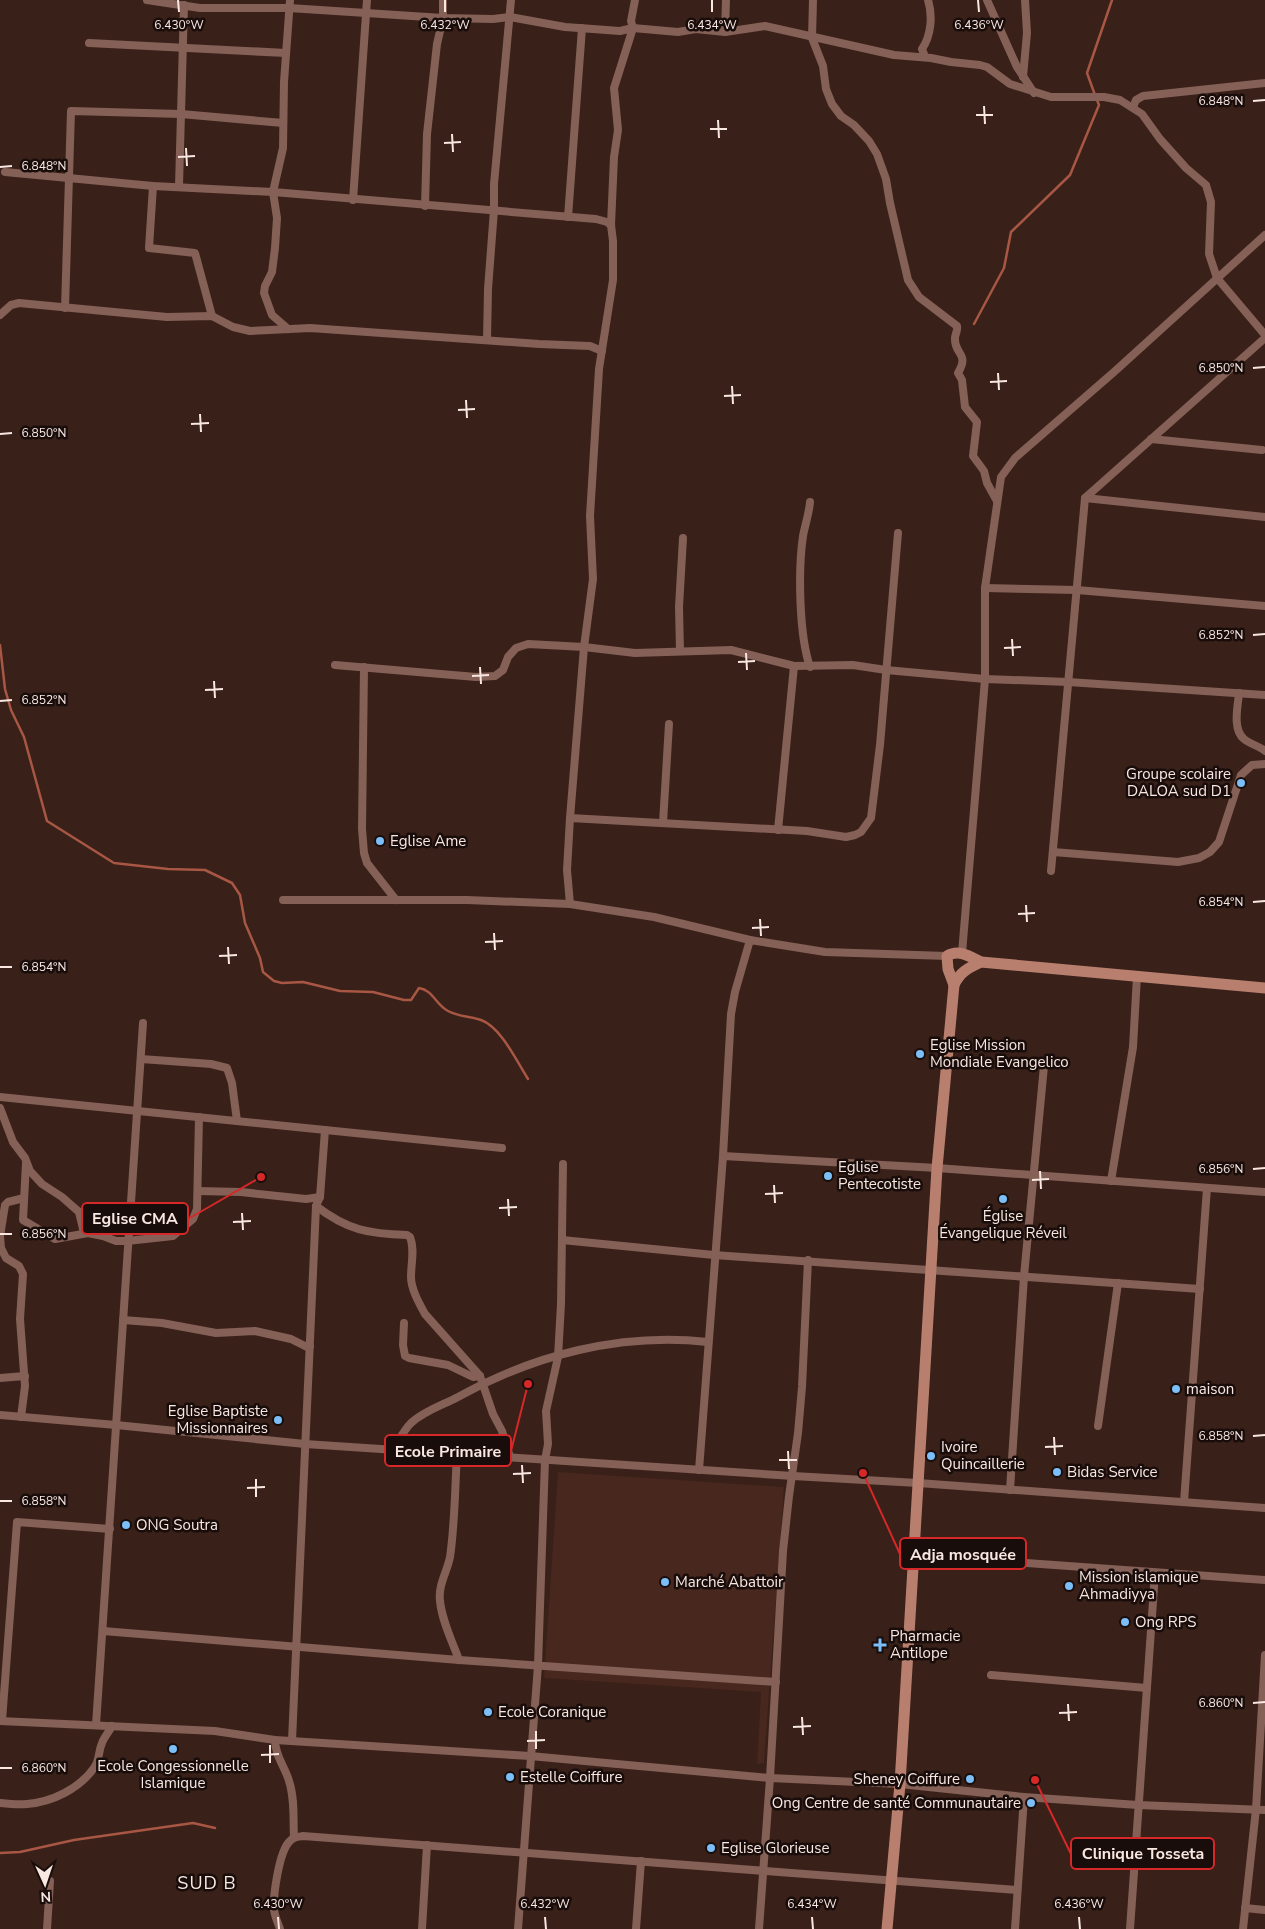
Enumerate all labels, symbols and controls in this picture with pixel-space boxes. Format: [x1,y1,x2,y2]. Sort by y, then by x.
text: 6.430°W [154,17,204,33]
text: 6.432°W [420,17,470,33]
text: 6.434°W [687,17,737,33]
text: 6.436°W [954,17,1004,33]
text: 6.848°N [1199,93,1243,109]
text: 6.848°N [22,158,66,174]
text: 6.850°N [1199,360,1243,376]
text: 6.850°N [22,425,66,441]
text: 6.852°N [1199,627,1243,643]
text: 6.852°N [22,692,66,708]
place label: Groupe scolaire DALOA sud D1 [1126,764,1231,801]
marker: Groupe scolaire DALOA sud D1 [1235,777,1247,789]
place label: Eglise Ame [390,831,466,851]
marker: Eglise Ame [374,835,386,847]
text: 6.854°N [1199,894,1243,910]
text: 6.854°N [22,959,66,975]
place label: Eglise Mission Mondiale Evangelico [930,1035,1069,1072]
marker: Eglise Mission Mondiale Evangelico [914,1048,926,1060]
place label: Eglise Pentecotiste [838,1157,921,1194]
text: 6.856°N [1199,1161,1243,1177]
marker: Eglise Pentecotiste [822,1170,834,1182]
marker: Église Évangelique Réveil [997,1193,1009,1205]
callout: Eglise CMA [82,1203,188,1234]
place label: Église Évangelique Réveil [939,1206,1067,1243]
text: Eglise CMA [92,1208,178,1230]
text: 6.856°N [22,1226,66,1242]
place label: maison [1186,1379,1234,1399]
marker: maison [1170,1383,1182,1395]
place label: Eglise Baptiste Missionnaires [168,1401,268,1438]
marker: Eglise Baptiste Missionnaires [272,1414,284,1426]
text: 6.858°N [1199,1428,1243,1444]
callout: Ecole Primaire [385,1435,511,1466]
place label: Ivoire Quincaillerie [941,1437,1025,1474]
text: Ecole Primaire [395,1441,502,1463]
marker: Ivoire Quincaillerie [925,1450,937,1462]
place label: Bidas Service [1067,1462,1157,1482]
marker: Bidas Service [1051,1466,1063,1478]
text: 6.858°N [22,1493,66,1509]
place label: ONG Soutra [136,1515,218,1535]
marker: ONG Soutra [120,1519,132,1531]
callout: Adja mosquée [900,1538,1026,1569]
text: Adja mosquée [910,1544,1016,1566]
place label: Mission islamique Ahmadiyya [1079,1567,1198,1604]
place label: Marché Abattoir [675,1572,784,1592]
marker: Marché Abattoir [659,1576,671,1588]
marker: Mission islamique Ahmadiyya [1063,1580,1075,1592]
place label: Ong RPS [1135,1612,1196,1632]
marker: Ong RPS [1119,1616,1131,1628]
place label: Pharmacie Antilope [890,1626,961,1663]
marker: Pharmacie Antilope [874,1639,886,1651]
text: 6.860°N [1199,1695,1243,1711]
place label: Ecole Coranique [498,1702,606,1722]
marker: Ecole Coranique [482,1706,494,1718]
marker: Ecole Congessionnelle Islamique [167,1743,179,1755]
place label: Ecole Congessionnelle Islamique [97,1756,249,1793]
text: 6.860°N [22,1760,66,1776]
place label: Estelle Coiffure [520,1767,622,1787]
place label: Sheney Coiffure [853,1769,960,1789]
marker: Estelle Coiffure [504,1771,516,1783]
marker: Sheney Coiffure [964,1773,976,1785]
place label: Ong Centre de santé Communautaire [772,1793,1021,1813]
marker: Ong Centre de santé Communautaire [1025,1797,1037,1809]
place label: Eglise Glorieuse [721,1838,829,1858]
callout: Clinique Tosseta [1071,1838,1214,1869]
marker: Eglise Glorieuse [705,1842,717,1854]
text: Clinique Tosseta [1082,1843,1204,1865]
north arrow [20,1859,70,1909]
district label: SUD B [177,1871,237,1895]
text: N [40,1887,51,1906]
text: 6.430°W [253,1896,303,1912]
text: 6.432°W [520,1896,570,1912]
text: 6.434°W [787,1896,837,1912]
text: 6.436°W [1054,1896,1104,1912]

